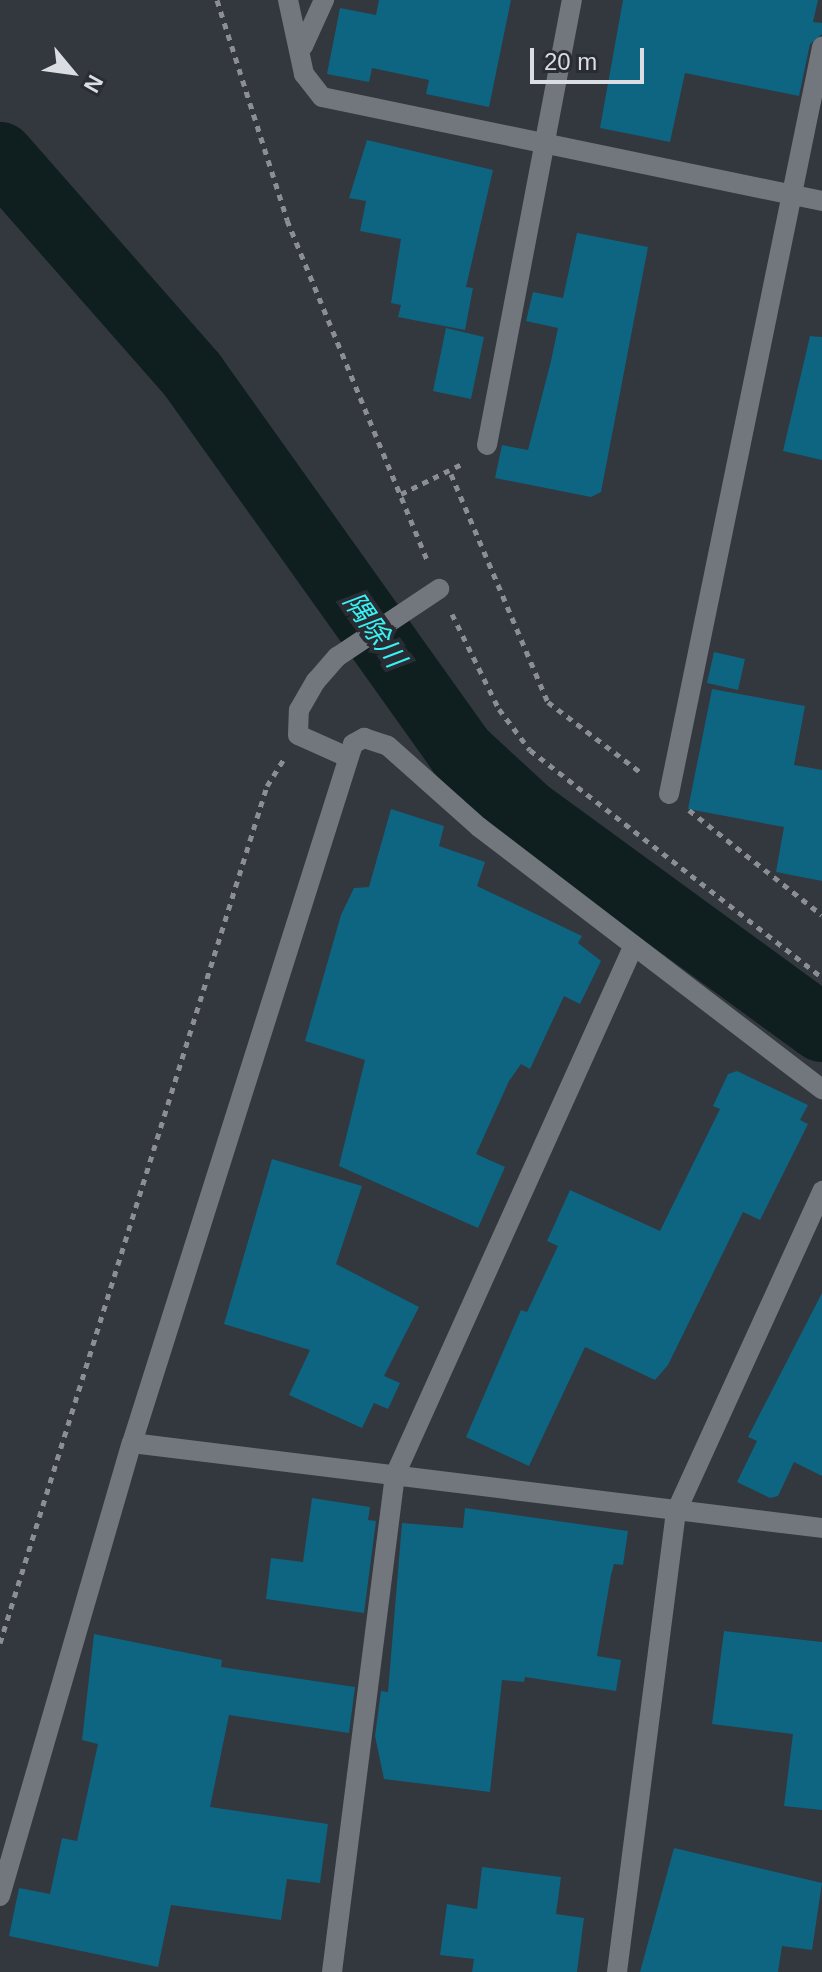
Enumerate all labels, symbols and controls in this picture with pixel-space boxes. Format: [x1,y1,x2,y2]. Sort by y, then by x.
north arrow [32,32,112,112]
scale bar [534,32,648,82]
text: 20 m [544,48,597,75]
text: N [79,71,108,97]
water label: 隅除川 [336,586,412,674]

